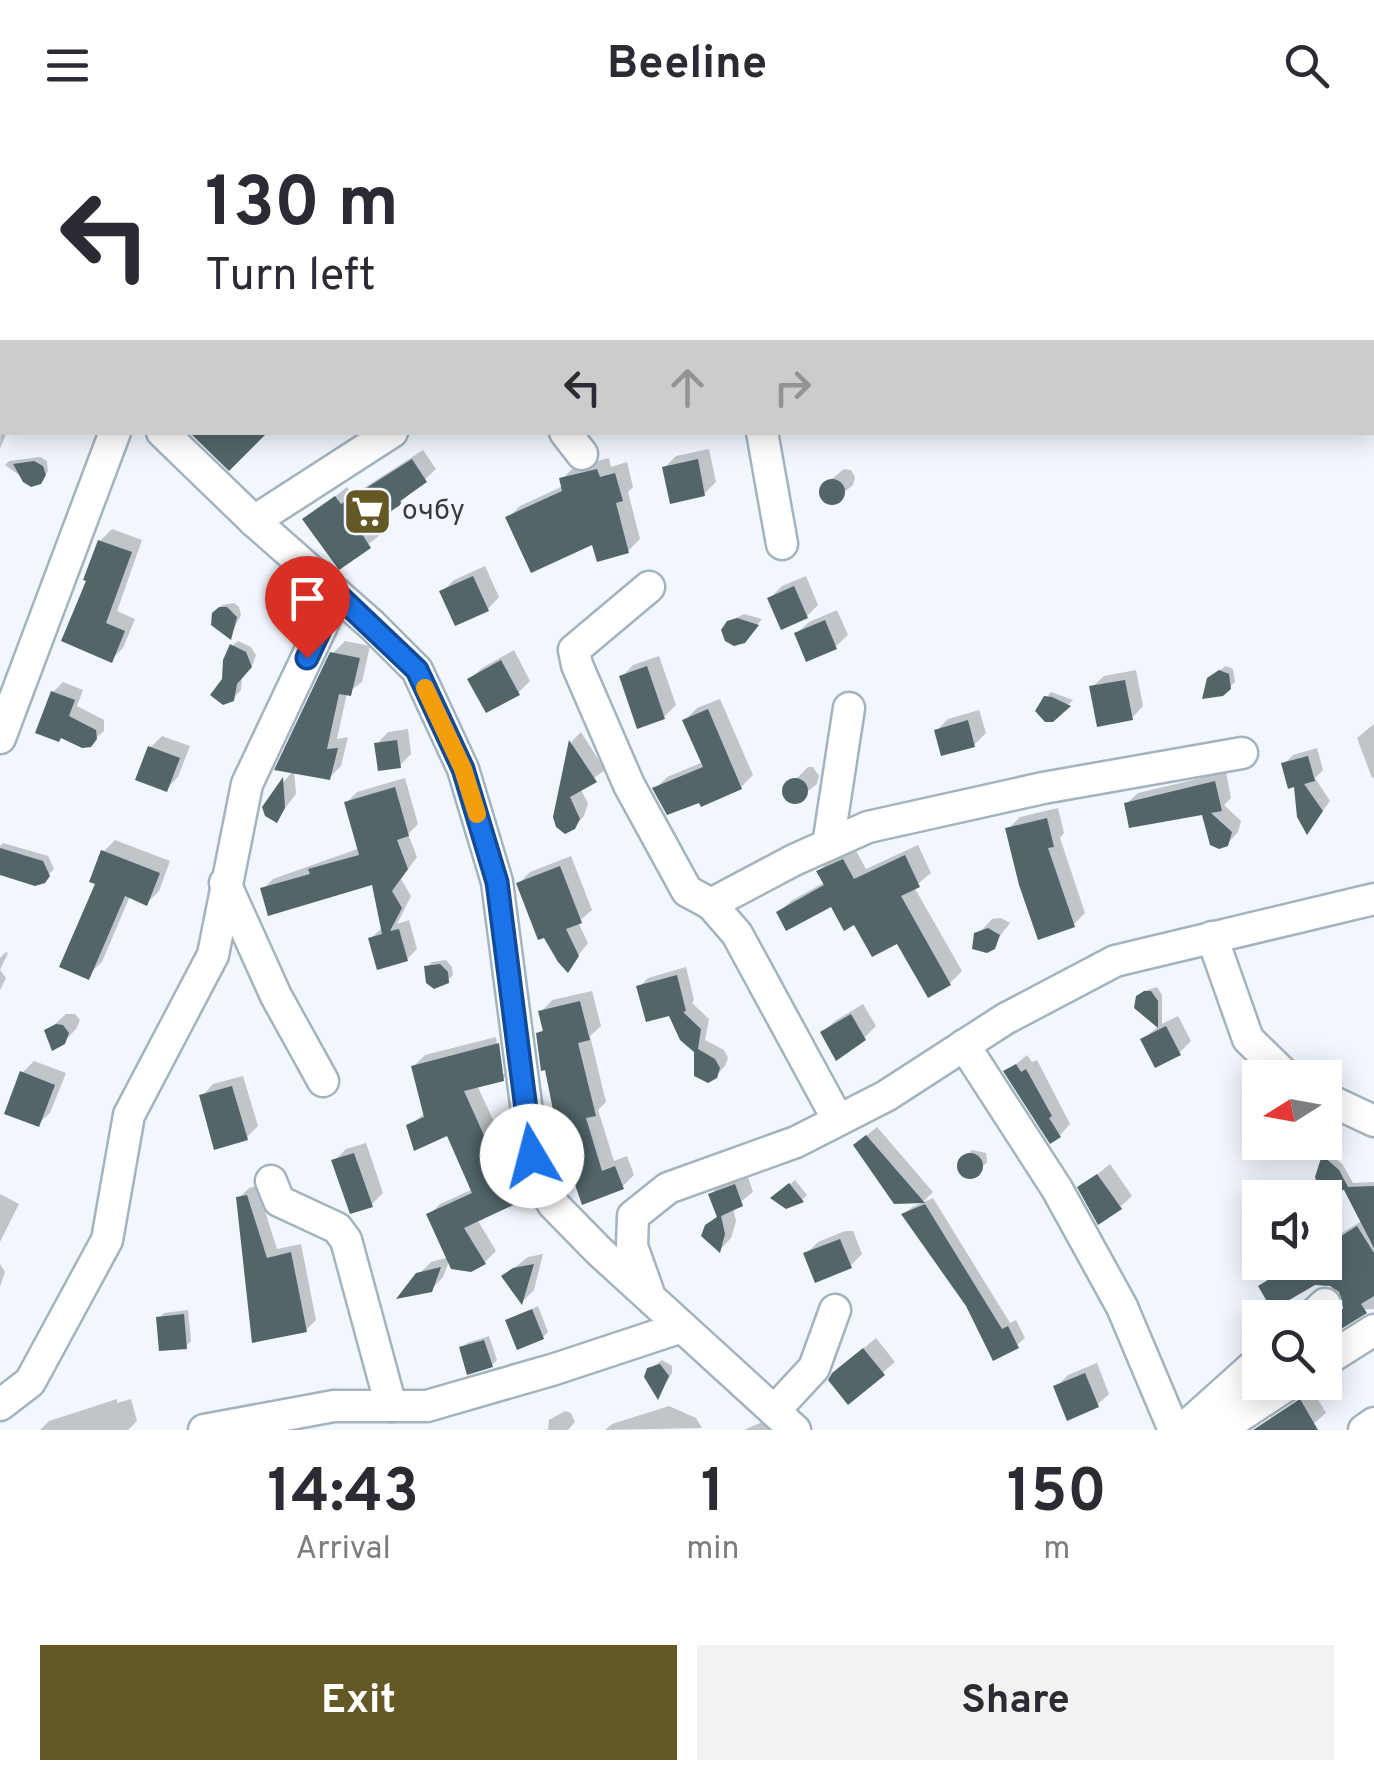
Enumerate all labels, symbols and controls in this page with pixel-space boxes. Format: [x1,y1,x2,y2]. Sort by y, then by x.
text: Beeline [607,37,767,94]
icon: menu [40,38,95,93]
icon: search [1279,38,1334,93]
text: 130 m [205,162,399,251]
icon: left [40,170,170,300]
text: Turn left [205,249,376,306]
icon: left [555,360,610,415]
icon: ahead [660,360,715,415]
icon: right [765,360,820,415]
supermarket icon: очбу [341,486,393,538]
place label: очбу [402,494,465,530]
pin [265,556,350,659]
icon: arrive [280,571,335,626]
north arrow [1242,1060,1342,1160]
map controls [1242,1060,1342,1400]
position arrow [480,1104,584,1208]
button: sound [1242,1180,1342,1280]
button: search [1242,1300,1342,1400]
text: 14:43 [267,1457,419,1533]
text: 1 [701,1457,725,1533]
text: 150 [1007,1457,1107,1533]
text: Arrival [295,1530,391,1570]
text: min [686,1530,739,1570]
text: m [1043,1530,1070,1570]
button: Exit [40,1645,677,1760]
button: Share [697,1645,1334,1760]

